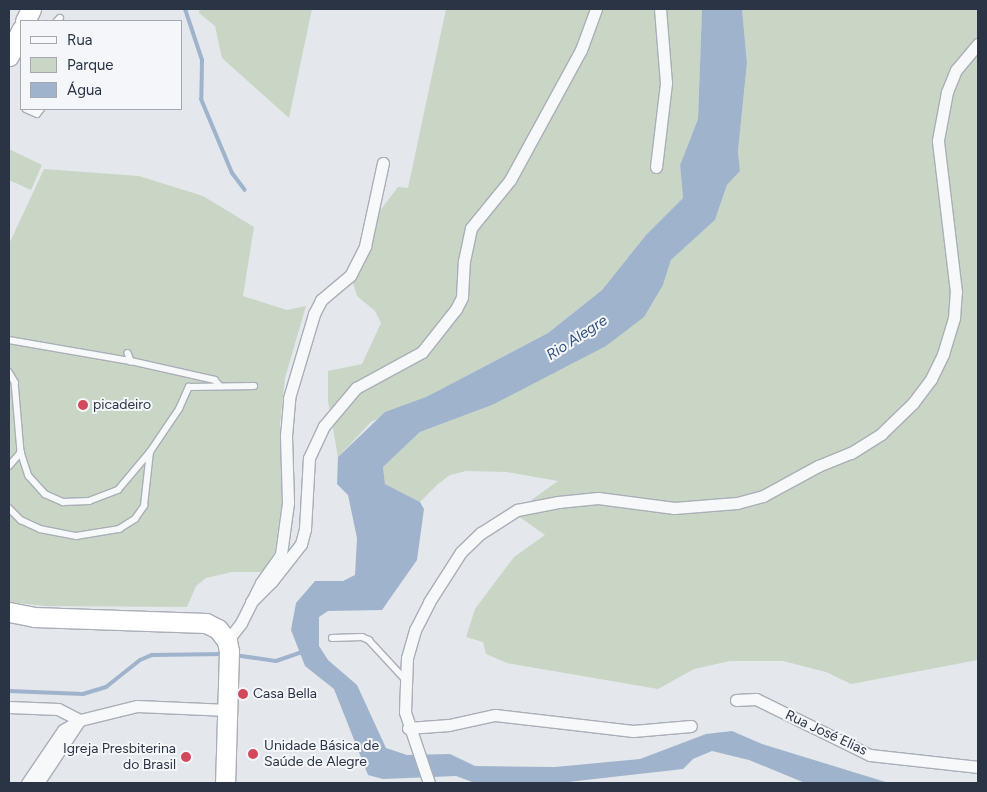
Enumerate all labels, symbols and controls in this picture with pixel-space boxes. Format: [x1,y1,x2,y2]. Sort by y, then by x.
legend [20,20,182,110]
text: Rua [67,31,92,49]
text: Parque [67,56,114,74]
text: Água [67,81,102,99]
water label: Rio Alegre [543,312,611,364]
place label: picadeiro [93,397,151,413]
marker: picadeiro [77,399,89,411]
place label: Casa Bella [253,686,317,702]
marker: Casa Bella [237,688,249,700]
street label: Rua José Elias [782,707,870,759]
place label: Unidade Básica de Saúde de Alegre [264,738,379,770]
place label: Igreja Presbiterina do Brasil [63,741,176,774]
marker: Unidade Básica de Saúde de Alegre [246,747,260,761]
marker: Igreja Presbiterina do Brasil [180,751,192,763]

